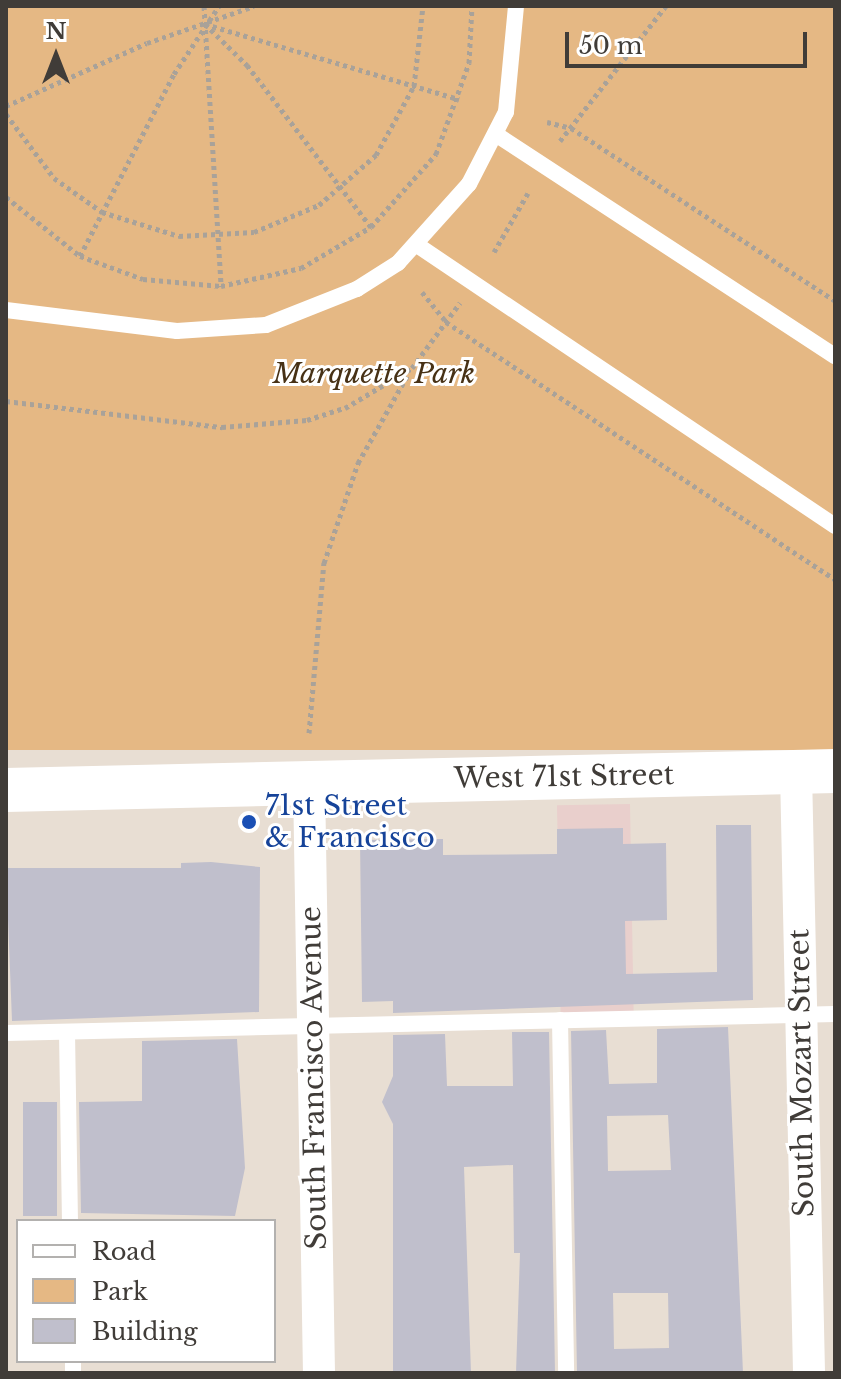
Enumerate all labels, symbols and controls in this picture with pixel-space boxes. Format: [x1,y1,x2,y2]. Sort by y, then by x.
north arrow [16,16,96,96]
scale bar [569,16,811,66]
text: N [46,18,66,45]
text: 50 m [579,31,642,60]
park label: Marquette Park [273,357,475,391]
street label: West 71st Street [454,758,674,796]
place label: 71st Street & Francisco [265,789,435,855]
marker: 71st Street & Francisco [240,813,258,831]
street label: South Francisco Avenue [294,905,334,1251]
street label: South Mozart Street [783,929,821,1217]
legend [16,1219,276,1363]
text: Road [92,1237,156,1266]
text: Park [92,1277,148,1306]
text: Building [92,1317,198,1346]

